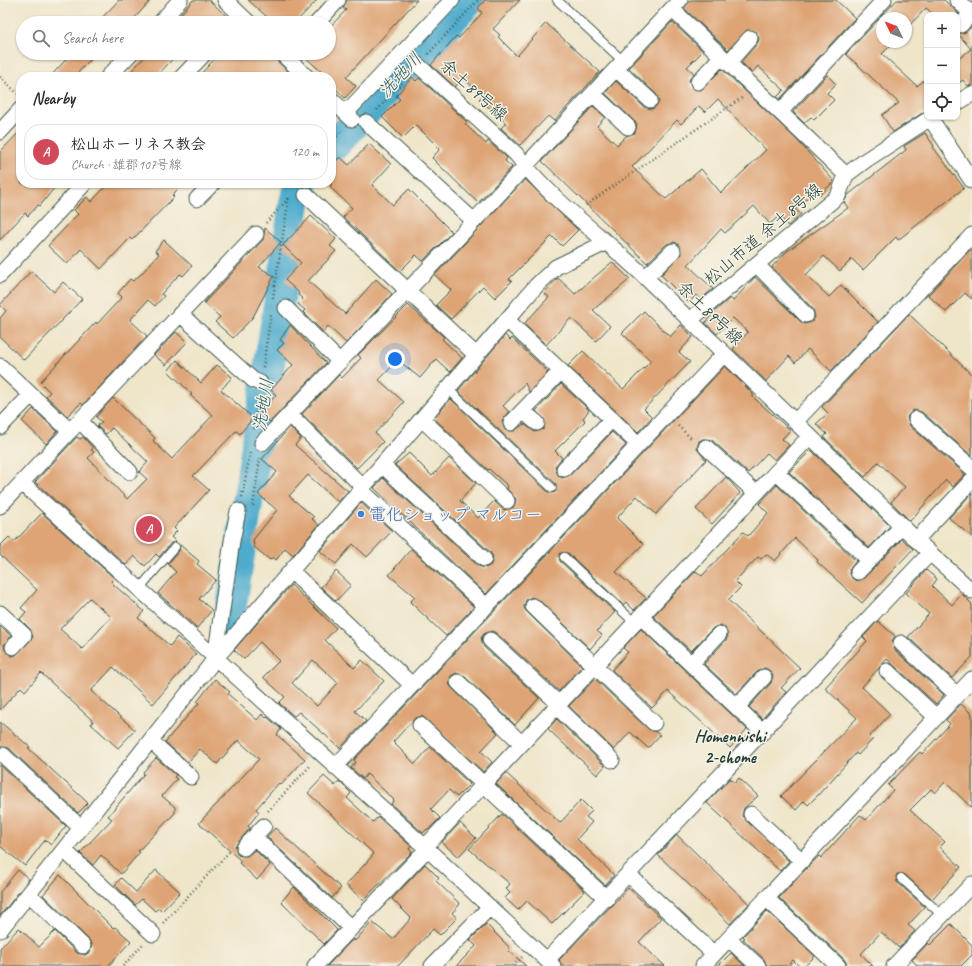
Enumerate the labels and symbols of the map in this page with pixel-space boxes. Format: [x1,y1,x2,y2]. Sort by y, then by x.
north arrow [876,12,912,48]
water label: 洗地川 [374,48,426,102]
street label: 余土89号線 [436,54,512,126]
street label: 松山市道 余土8号線 [700,178,826,290]
street label: 余土89号線 [673,277,747,349]
your location [385,349,405,369]
water label: 洗地川 [248,377,278,433]
place label: 電化ショップ マルコー [369,504,542,525]
marker: 電化ショップ マルコー [356,509,366,519]
pin: A [136,514,162,544]
district label: Homennishi 2-chome [694,725,768,768]

